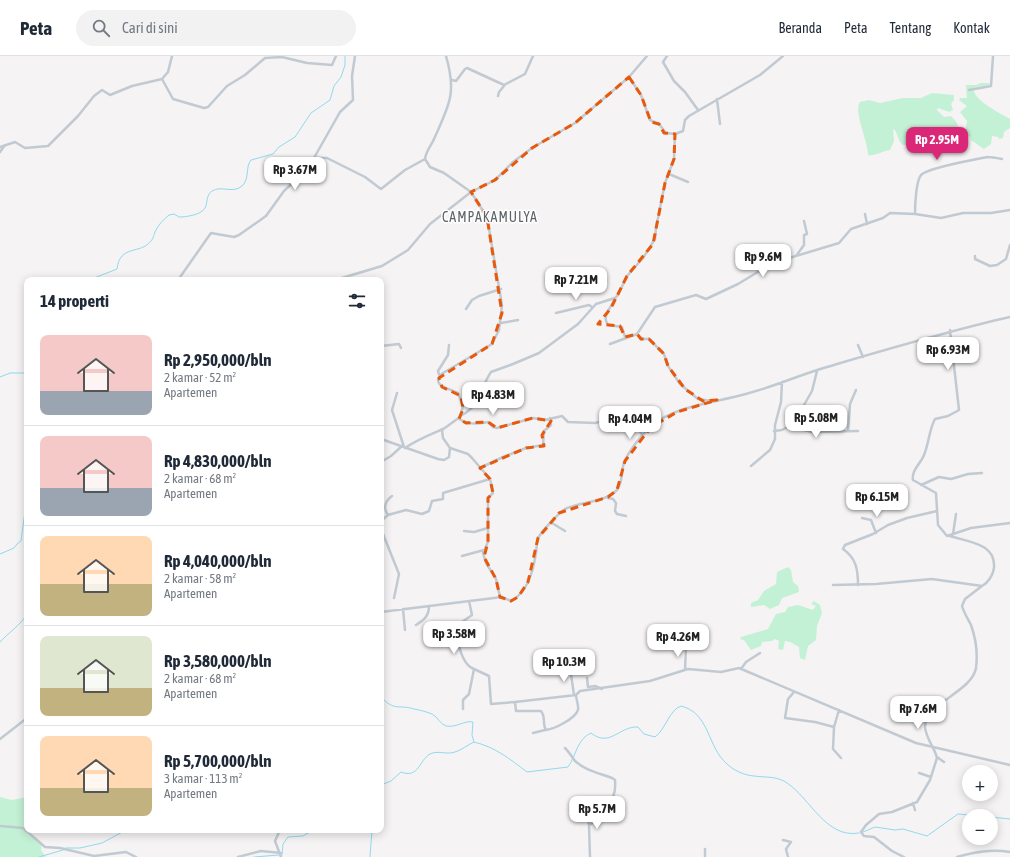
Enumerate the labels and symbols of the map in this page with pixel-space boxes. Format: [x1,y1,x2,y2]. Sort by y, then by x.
pin: Rp 2.95M [896,127,978,161]
pin: Rp 3.67M [254,157,336,191]
district label: CAMPAKAMULYA [442,209,538,225]
pin: Rp 9.6M [726,244,800,278]
pin: Rp 7.21M [535,267,617,301]
pin: Rp 6.93M [907,337,989,371]
pin: Rp 4.83M [452,382,534,416]
pin: Rp 5.08M [775,405,857,439]
pin: Rp 4.04M [589,406,671,440]
pin: Rp 6.15M [836,484,918,518]
pin: Rp 3.58M [413,621,495,655]
pin: Rp 4.26M [637,624,719,658]
pin: Rp 10.3M [523,649,605,683]
pin: Rp 7.6M [881,696,955,730]
pin: Rp 5.7M [560,796,634,830]

